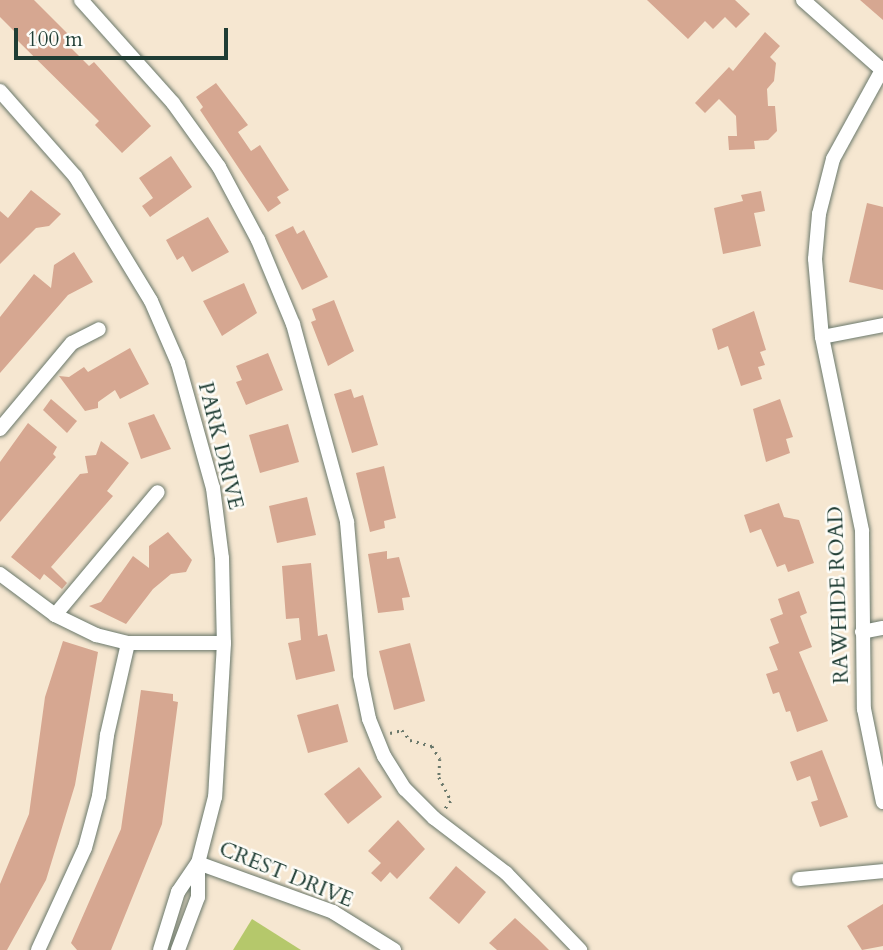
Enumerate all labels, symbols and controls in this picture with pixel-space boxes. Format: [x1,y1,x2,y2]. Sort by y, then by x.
scale bar [18,14,231,58]
text: 100 m [27,25,83,54]
street label: PARK DRIVE [192,380,248,512]
street label: RAWHIDE ROAD [823,506,855,684]
street label: CREST DRIVE [215,837,357,913]

